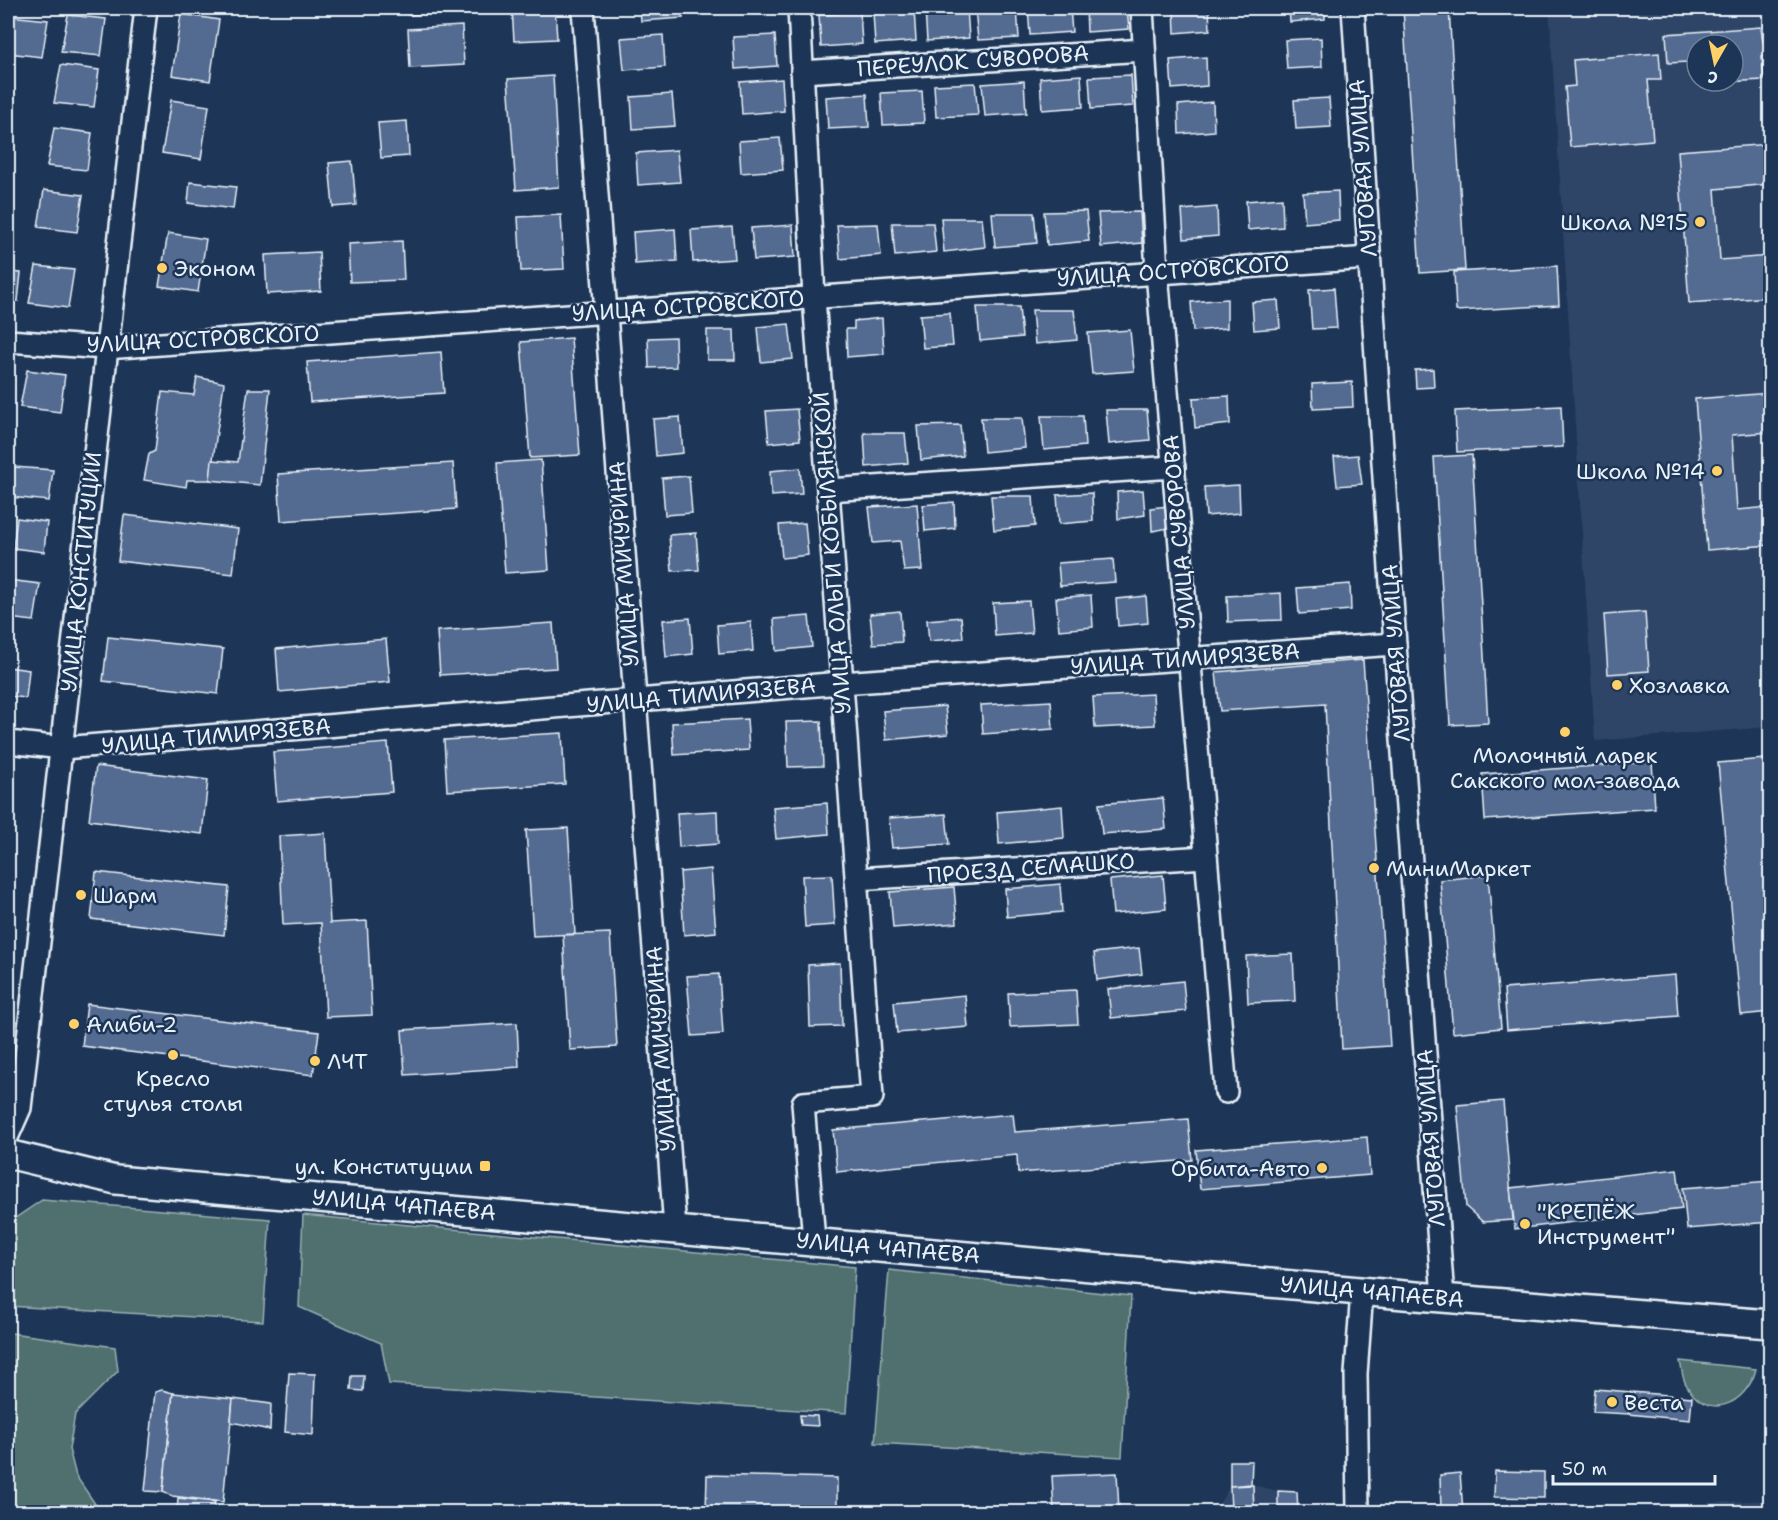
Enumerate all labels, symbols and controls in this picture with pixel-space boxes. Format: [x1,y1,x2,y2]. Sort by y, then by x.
north arrow [1685,33,1745,93]
street label: ПЕРЕУЛОК СУВОРОВА [856,38,1090,84]
text: С [1706,66,1719,88]
street label: ЛУГОВАЯ УЛИЦА [1342,78,1384,258]
place label: Школа №15 [1560,208,1688,237]
marker: Школа №15 [1693,215,1707,229]
street label: УЛИЦА ОСТРОВСКОГО [1056,248,1290,294]
place label: Эконом [174,254,256,283]
marker: Эконом [155,261,169,275]
street label: УЛИЦА ОСТРОВСКОГО [571,283,805,329]
street label: УЛИЦА ОСТРОВСКОГО [86,318,320,360]
street label: УЛИЦА ОЛЬГИ КОБЫЛЯНСКОЙ [806,391,858,715]
street label: УЛИЦА СУВОРОВА [1156,433,1202,631]
street label: УЛИЦА КОНСТИТУЦИИ [54,450,108,694]
place label: Школа №14 [1576,457,1705,486]
street label: УЛИЦА МИЧУРИНА [602,460,646,668]
marker: Школа №14 [1710,464,1724,478]
street label: ЛУГОВАЯ УЛИЦА [1375,563,1417,743]
street label: УЛИЦА ТИМИРЯЗЕВА [1069,637,1301,681]
street label: УЛИЦА ТИМИРЯЗЕВА [585,671,817,719]
place label: Хозлавка [1629,671,1730,700]
marker: Хозлавка [1610,678,1624,692]
street label: УЛИЦА ТИМИРЯЗЕВА [100,712,332,760]
marker: Молочный ларек Сакского мол-завода [1558,725,1572,739]
place label: Молочный ларек Сакского мол-завода [1450,741,1680,795]
street label: ПРОЕЗД СЕМАШКО [926,846,1136,890]
place label: МиниМаркет [1386,854,1532,883]
marker: МиниМаркет [1367,861,1381,875]
place label: Шарм [93,881,157,910]
marker: Шарм [74,888,88,902]
street label: УЛИЦА МИЧУРИНА [639,945,683,1153]
place label: Алиби-2 [86,1010,177,1039]
marker: Алиби-2 [67,1017,81,1031]
place label: ЛЧТ [327,1047,368,1076]
marker: Кресло стулья столы [166,1048,180,1062]
street label: ЛУГОВАЯ УЛИЦА [1410,1048,1452,1228]
marker: ЛЧТ [308,1054,322,1068]
place label: Кресло стулья столы [103,1064,243,1118]
place label: ул. Конституции [295,1152,473,1181]
place label: Орбита-Авто [1171,1154,1310,1183]
marker: ул. Конституции [478,1159,492,1173]
marker: Орбита-Авто [1315,1161,1329,1175]
street label: УЛИЦА ЧАПАЕВА [311,1183,497,1227]
place label: "КРЕПЁЖ Инструмент" [1537,1197,1676,1251]
marker: "КРЕПЁЖ Инструмент" [1518,1217,1532,1231]
street label: УЛИЦА ЧАПАЕВА [795,1226,981,1270]
street label: УЛИЦА ЧАПАЕВА [1279,1270,1465,1314]
place label: Веста [1624,1388,1684,1417]
marker: Веста [1605,1395,1619,1409]
scale bar [1553,1448,1715,1486]
text: 50 m [1562,1457,1607,1481]

